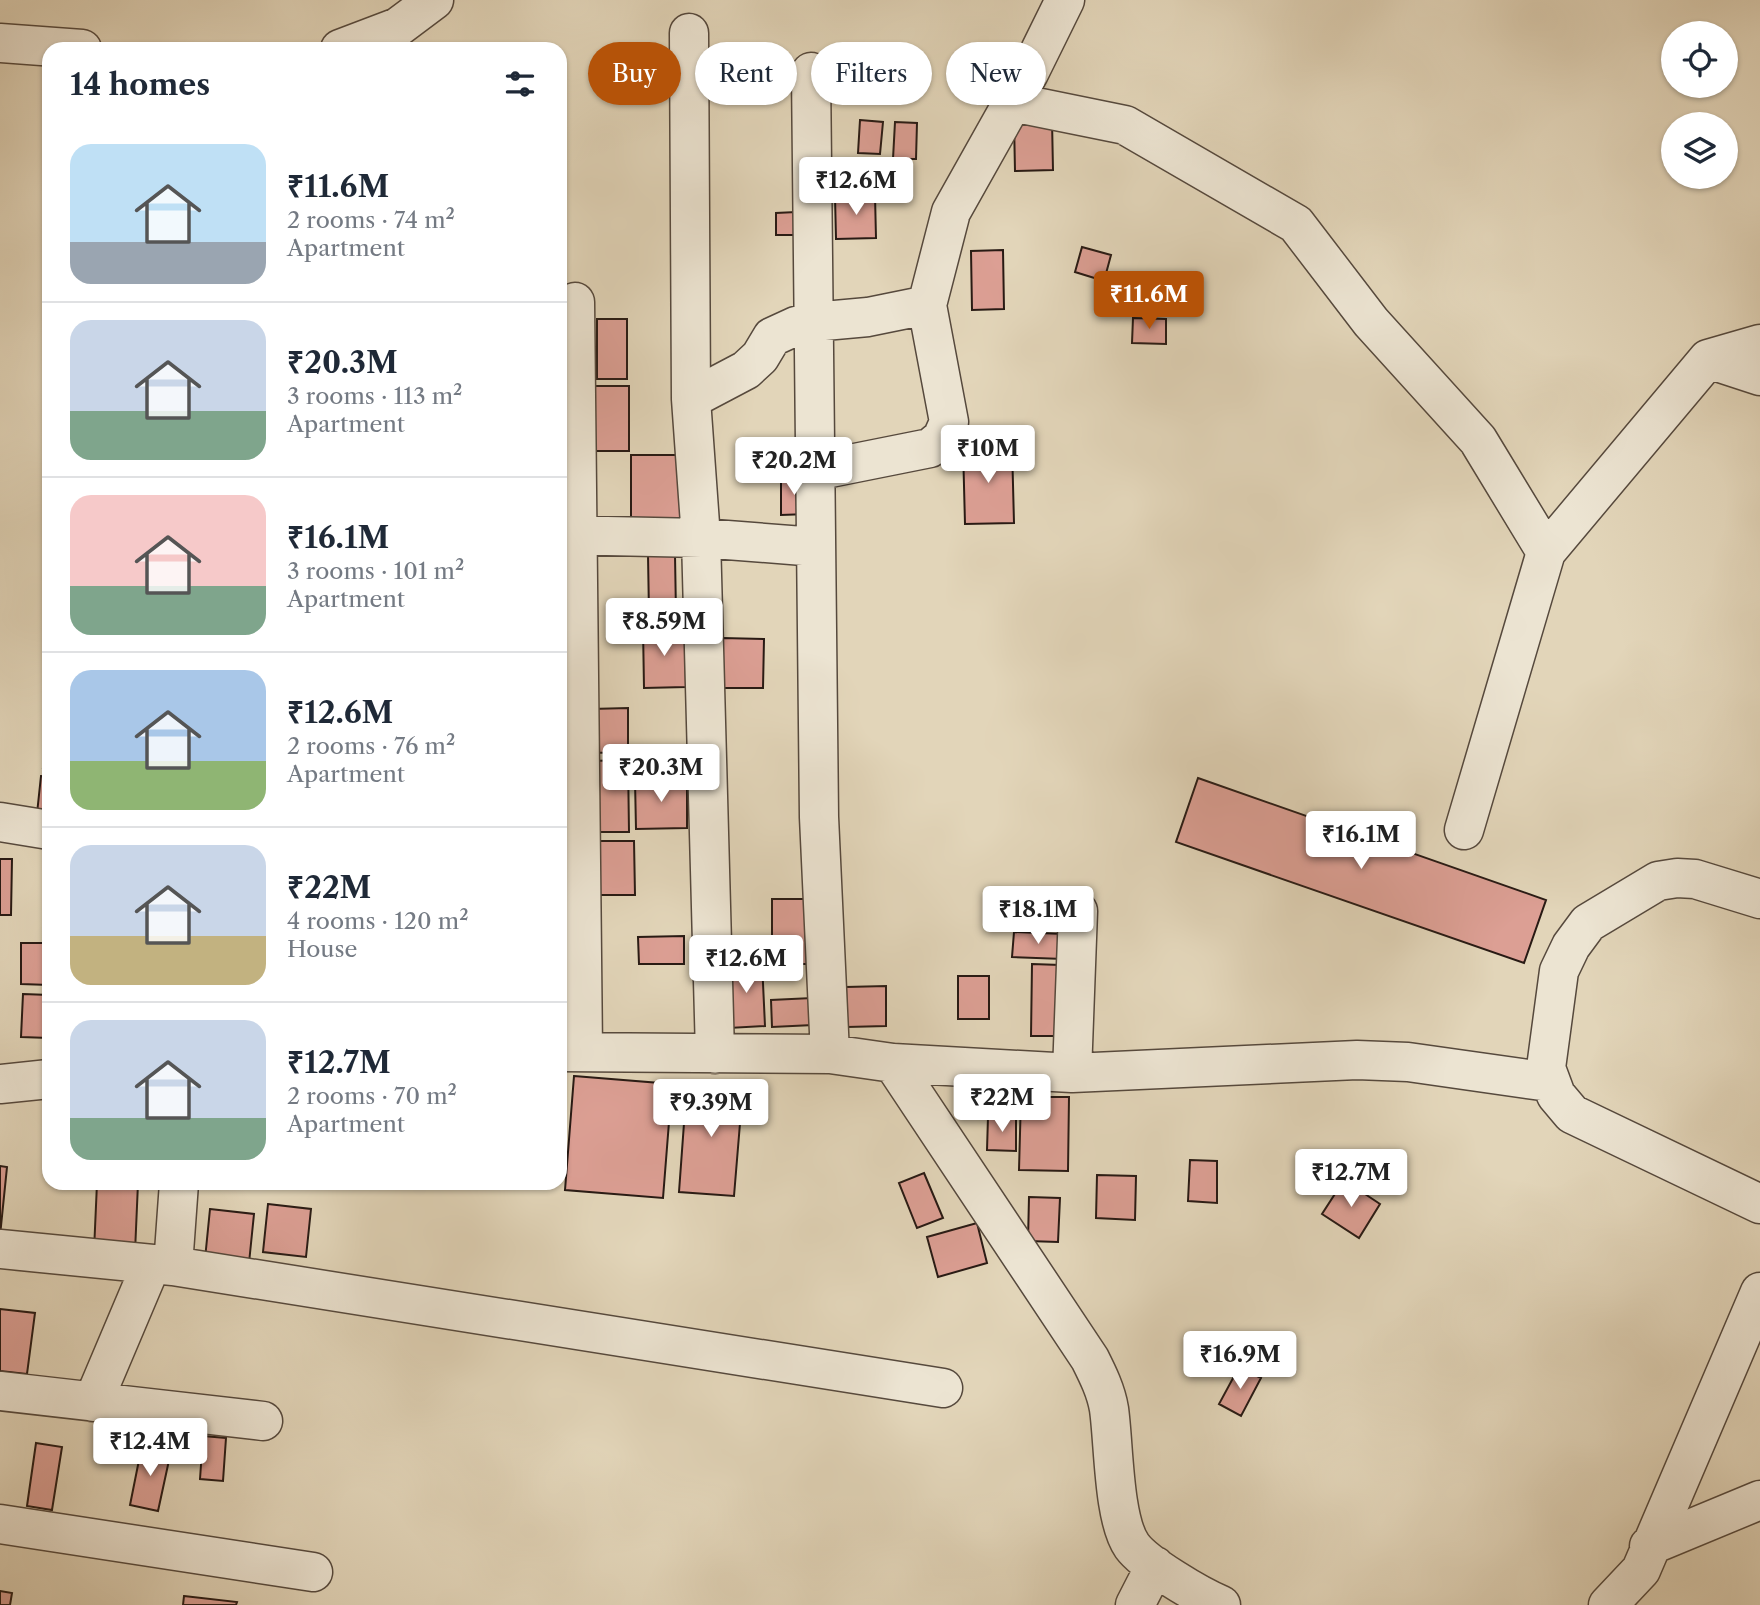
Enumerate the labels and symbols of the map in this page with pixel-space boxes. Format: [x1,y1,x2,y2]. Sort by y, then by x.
pin: ₹12.6M [799,158,913,217]
pin: ₹11.6M [1092,272,1206,331]
pin: ₹10M [947,426,1029,485]
pin: ₹20.2M [737,438,851,497]
pin: ₹8.59M [607,598,721,658]
pin: ₹20.3M [604,744,718,804]
pin: ₹16.1M [1304,812,1418,871]
pin: ₹18.1M [981,886,1095,946]
pin: ₹12.6M [689,936,803,995]
pin: ₹22M [961,1074,1043,1134]
pin: ₹9.39M [654,1080,768,1139]
pin: ₹12.7M [1294,1150,1408,1209]
pin: ₹16.9M [1183,1332,1297,1391]
pin: ₹12.4M [93,1418,207,1478]

